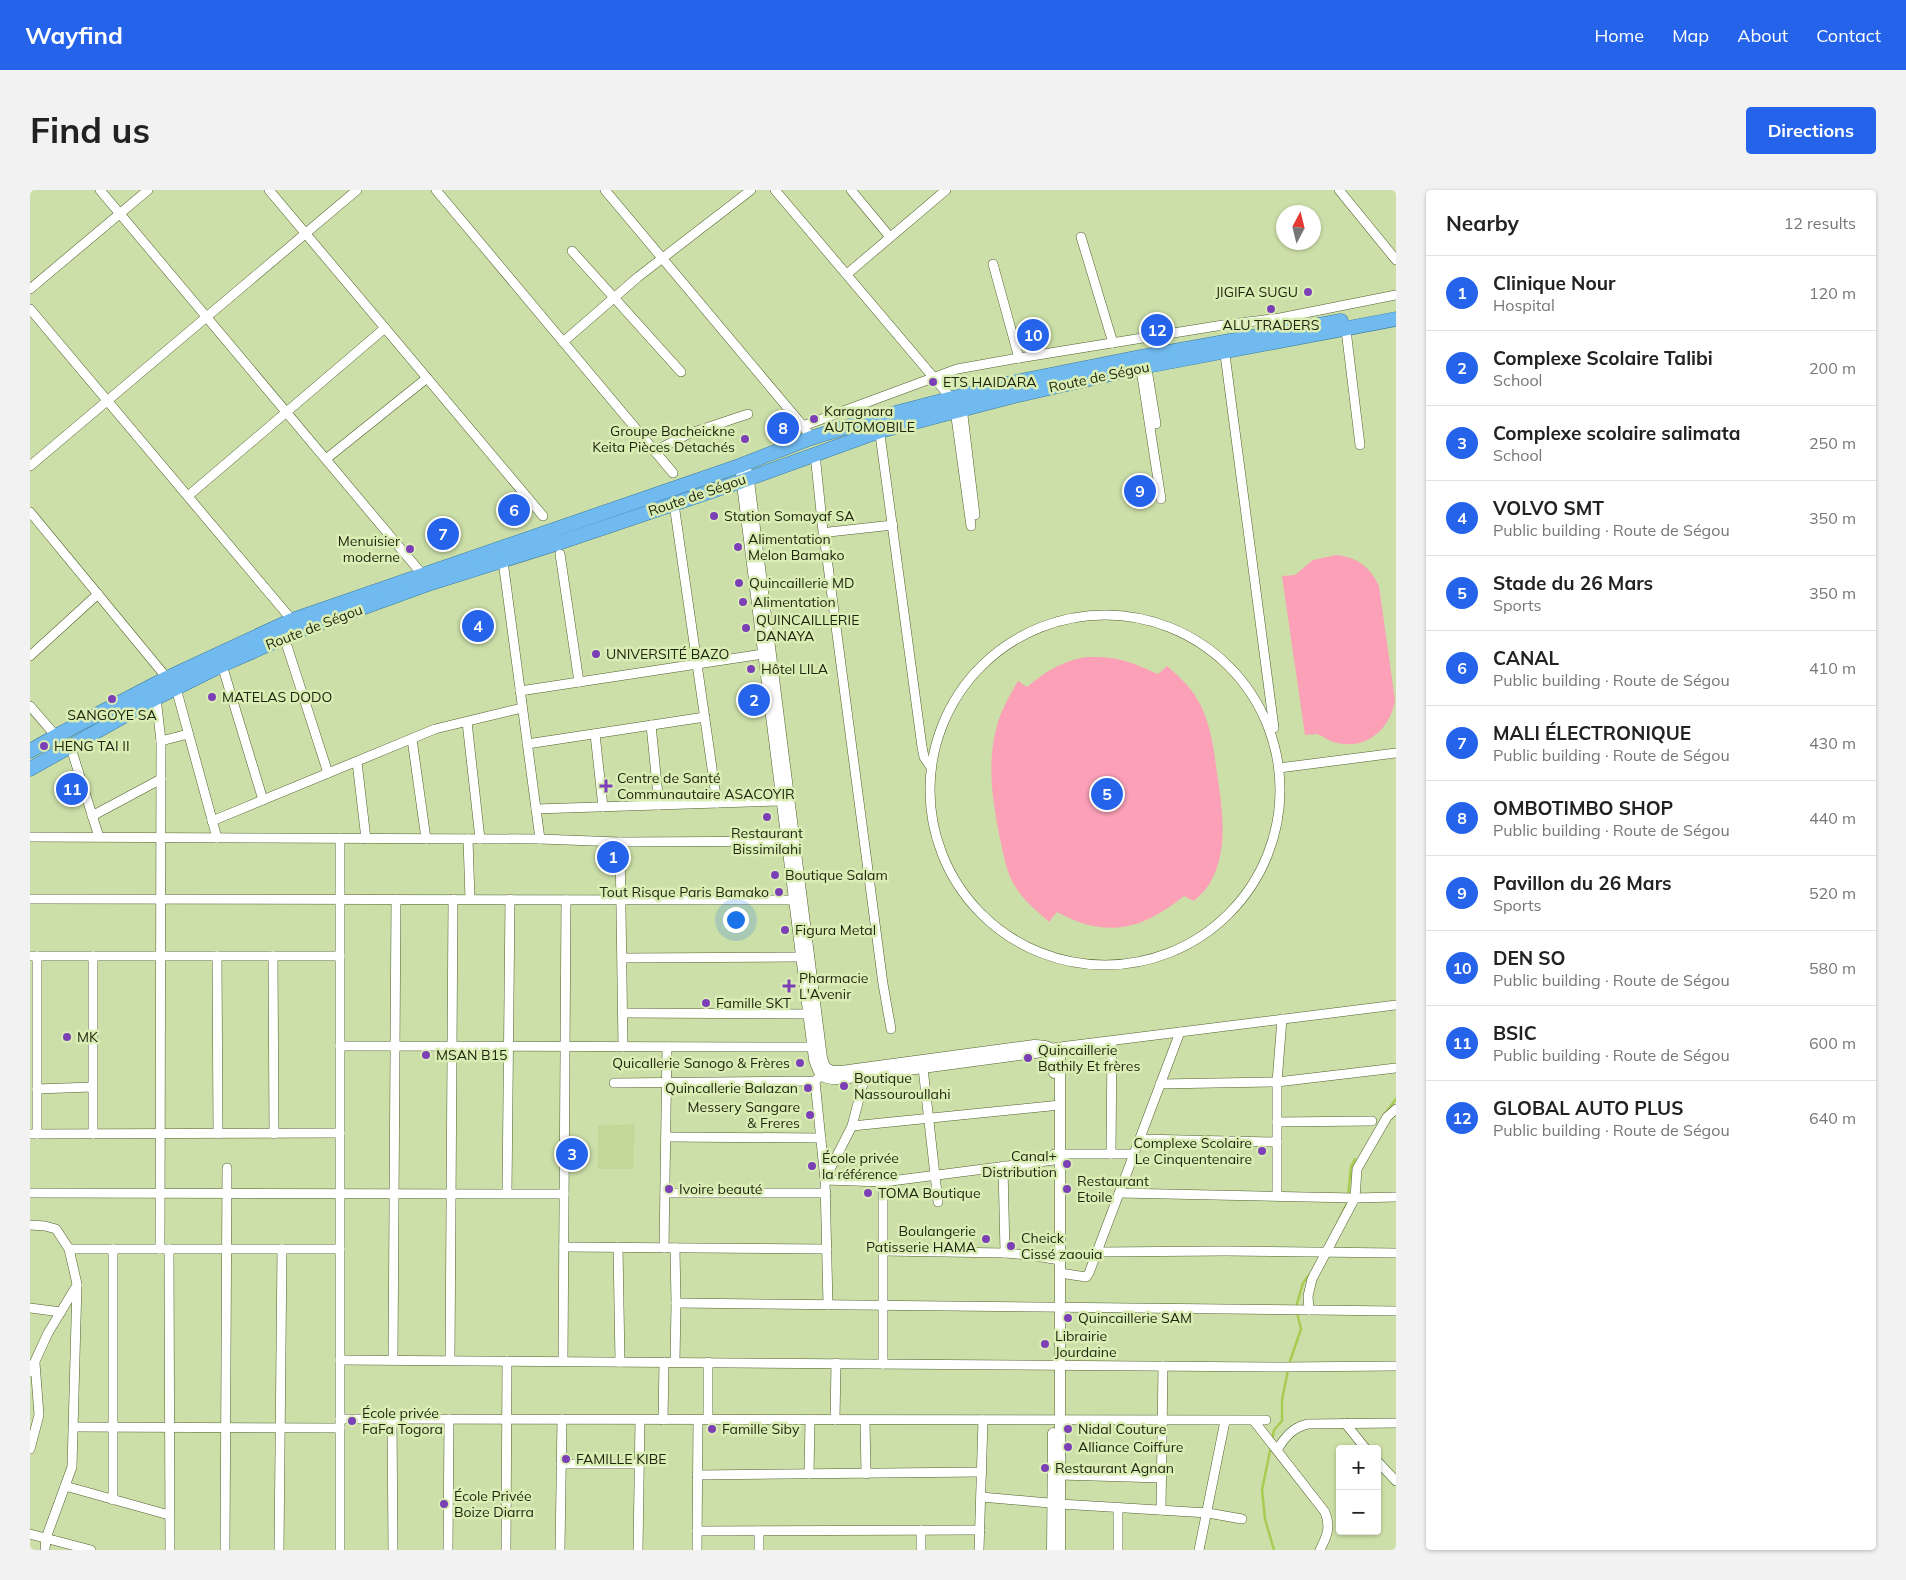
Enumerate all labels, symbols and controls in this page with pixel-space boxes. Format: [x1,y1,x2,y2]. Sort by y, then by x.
text: Wayfind [25,20,123,50]
text: Home [1594,24,1644,47]
text: Map [1672,24,1709,47]
text: About [1737,24,1788,47]
text: Contact [1816,24,1881,47]
button: Directions [1746,107,1876,154]
text: Find us [30,108,150,152]
north arrow [1276,205,1321,250]
text: Nearby [1446,210,1519,236]
text: 12 results [1784,213,1856,233]
text: Clinique Nour [1493,271,1615,295]
place label: JIGIFA SUGU [1216,283,1298,301]
text: 1 [1457,283,1467,303]
text: 120 m [1809,283,1856,303]
marker: JIGIFA SUGU [1302,286,1314,298]
text: Hospital [1493,295,1555,315]
marker: ALU TRADERS [1265,303,1277,315]
pin: 12 [1141,311,1173,349]
pin: 10 [1017,316,1049,354]
place label: ALU TRADERS [1223,316,1320,334]
text: Complexe Scolaire Talibi [1493,346,1713,370]
street label: Route de Ségou [1047,358,1151,396]
text: 2 [1457,358,1467,378]
text: 200 m [1809,358,1856,378]
text: School [1493,370,1542,390]
place label: ETS HAIDARA [943,373,1037,391]
marker: ETS HAIDARA [927,376,939,388]
place label: Karagnara AUTOMOBILE [824,402,915,436]
pin: 8 [767,409,799,447]
marker: Karagnara AUTOMOBILE [808,413,820,425]
text: Complexe scolaire salimata [1493,421,1740,445]
place label: Groupe Bacheickne Keita Pièces Detachés [592,422,735,456]
marker: Groupe Bacheickne Keita Pièces Detachés [739,433,751,445]
text: 3 [1457,433,1467,453]
text: 250 m [1809,433,1856,453]
text: School [1493,445,1542,465]
street label: Route de Ségou [646,470,748,520]
pin: 9 [1124,472,1156,510]
pin: 6 [498,491,530,529]
text: VOLVO SMT [1493,496,1604,520]
place label: Station Somayaf SA [724,507,855,525]
text: 4 [1457,508,1467,528]
text: 350 m [1809,508,1856,528]
marker: Station Somayaf SA [708,510,720,522]
pin: 7 [427,515,459,553]
text: Public building · Route de Ségou [1493,520,1730,540]
place label: Alimentation Melon Bamako [748,530,844,564]
place label: Menuisier moderne [338,532,401,566]
marker: Alimentation Melon Bamako [732,541,744,553]
marker: Menuisier moderne [404,543,416,555]
text: Stade du 26 Mars [1493,571,1653,595]
place label: Quincaillerie MD [749,574,854,592]
marker: Quincaillerie MD [733,577,745,589]
text: 5 [1457,583,1467,603]
text: 350 m [1809,583,1856,603]
place label: Alimentation [753,593,836,611]
text: Sports [1493,595,1541,615]
marker: Alimentation [737,596,749,608]
street label: Route de Ségou [263,600,365,654]
pin: 4 [462,607,494,645]
place label: QUINCAILLERIE DANAYA [756,611,859,645]
marker: QUINCAILLERIE DANAYA [740,622,752,634]
place label: UNIVERSITÉ BAZO [606,645,729,663]
text: CANAL [1493,646,1559,670]
marker: UNIVERSITÉ BAZO [590,648,602,660]
text: 6 [1457,658,1467,678]
text: 410 m [1809,658,1856,678]
place label: Hôtel LILA [761,660,829,678]
marker: Hôtel LILA [745,663,757,675]
text: Public building · Route de Ségou [1493,670,1730,690]
pin: 2 [738,681,770,719]
place label: MATELAS DODO [222,688,332,706]
marker: MATELAS DODO [206,691,218,703]
marker: SANGOYE SA [106,693,118,705]
place label: SANGOYE SA [67,706,157,724]
text: MALI ÉLECTRONIQUE [1493,721,1691,745]
text: 7 [1457,733,1467,753]
text: 430 m [1809,733,1856,753]
place label: HENG TAI II [54,737,130,755]
marker: HENG TAI II [38,740,50,752]
text: Public building · Route de Ségou [1493,745,1730,765]
place label: Centre de Santé Communautaire ASACOYIR [617,769,795,803]
pin: 11 [56,770,88,808]
pin: 5 [1091,775,1123,813]
marker: Centre de Santé Communautaire ASACOYIR [599,779,613,793]
text: OMBOTIMBO SHOP [1493,796,1673,820]
text: 8 [1457,808,1467,828]
text: 440 m [1809,808,1856,828]
marker: Restaurant Bissimilahi [761,811,773,823]
text: Public building · Route de Ségou [1493,820,1730,840]
place label: Restaurant Bissimilahi [731,824,803,858]
pin: 1 [597,838,629,876]
place label: Boutique Salam [785,866,888,884]
marker: Boutique Salam [769,869,781,881]
text: Pavillon du 26 Mars [1493,871,1672,895]
place label: Tout Risque Paris Bamako [599,883,769,901]
text: 9 [1457,883,1467,903]
text: 520 m [1809,883,1856,903]
marker: Tout Risque Paris Bamako [773,886,785,898]
text: Sports [1493,895,1541,915]
your location [723,907,749,933]
place label: Figura Metal [795,921,876,939]
marker: Figura Metal [779,924,791,936]
text: DEN SO [1493,946,1566,970]
text: 10 [1452,958,1472,978]
text: 580 m [1809,958,1856,978]
place label: Pharmacie L'Avenir [799,969,868,1003]
text: Public building · Route de Ségou [1493,970,1730,990]
marker: Pharmacie L'Avenir [783,980,795,992]
place label: Famille SKT [716,994,792,1012]
marker: Famille SKT [700,997,712,1009]
text: BSIC [1493,1021,1537,1045]
place label: MK [77,1028,99,1046]
marker: MK [61,1031,73,1043]
text: 11 [1452,1033,1472,1053]
text: 600 m [1809,1033,1856,1053]
place label: Quincaillerie Bathily Et frères [1038,1041,1140,1075]
text: Public building · Route de Ségou [1493,1045,1730,1065]
place label: MSAN B15 [436,1046,507,1064]
marker: MSAN B15 [420,1049,432,1061]
marker: Quincaillerie Bathily Et frères [1022,1052,1034,1064]
place label: Quicallerie Sanogo & Frères [612,1054,790,1072]
marker: Quicallerie Sanogo & Frères [794,1057,806,1069]
place label: Boutique Nassouroullahi [854,1069,950,1103]
place label: Quincallerie Balazan [665,1079,798,1097]
marker: Boutique Nassouroullahi [838,1080,850,1092]
marker: Quincallerie Balazan [802,1082,814,1094]
text: GLOBAL AUTO PLUS [1493,1096,1683,1120]
place label: Messery Sangare & Freres [688,1098,800,1132]
text: 12 [1452,1108,1472,1128]
text: 640 m [1809,1108,1856,1128]
marker: Messery Sangare & Freres [804,1109,816,1121]
text: Public building · Route de Ségou [1493,1120,1730,1140]
place label: Complexe Scolaire Le Cinquentenaire [1134,1134,1252,1168]
pin: 3 [556,1135,588,1173]
marker: Complexe Scolaire Le Cinquentenaire [1256,1145,1268,1157]
place label: Canal+ Distribution [982,1147,1057,1181]
place label: École privée la référence [822,1149,899,1183]
marker: Canal+ Distribution [1061,1158,1073,1170]
marker: École privée la référence [806,1160,818,1172]
place label: Restaurant Etoile [1077,1172,1149,1206]
place label: Ivoire beauté [679,1180,763,1198]
marker: Ivoire beauté [663,1183,675,1195]
marker: Restaurant Etoile [1061,1183,1073,1195]
place label: TOMA Boutique [878,1184,981,1202]
marker: TOMA Boutique [862,1187,874,1199]
place label: Boulangerie Patisserie HAMA [866,1222,977,1256]
place label: Cheick Cissé zaouia [1021,1229,1102,1263]
marker: Boulangerie Patisserie HAMA [980,1233,992,1245]
marker: Cheick Cissé zaouia [1005,1240,1017,1252]
place label: Quincaillerie SAM [1078,1309,1192,1327]
marker: Quincaillerie SAM [1062,1312,1074,1324]
place label: Librairie Jourdaine [1055,1327,1117,1361]
marker: Librairie Jourdaine [1039,1338,1051,1350]
place label: École privée FaFa Togora [362,1404,443,1438]
marker: École privée FaFa Togora [346,1415,358,1427]
place label: Famille Siby [722,1420,800,1438]
place label: Nidal Couture [1078,1420,1166,1438]
marker: Famille Siby [706,1423,718,1435]
marker: Nidal Couture [1062,1423,1074,1435]
place label: Alliance Coiffure [1078,1438,1183,1456]
marker: Alliance Coiffure [1062,1441,1074,1453]
map controls [1336,1445,1381,1535]
button: + [1336,1445,1381,1490]
place label: FAMILLE KIBE [576,1450,666,1468]
marker: FAMILLE KIBE [560,1453,572,1465]
place label: Restaurant Agnan [1055,1459,1174,1477]
marker: Restaurant Agnan [1039,1462,1051,1474]
place label: École Privée Boize Diarra [454,1487,534,1521]
button: − [1336,1490,1381,1535]
marker: École Privée Boize Diarra [438,1498,450,1510]

